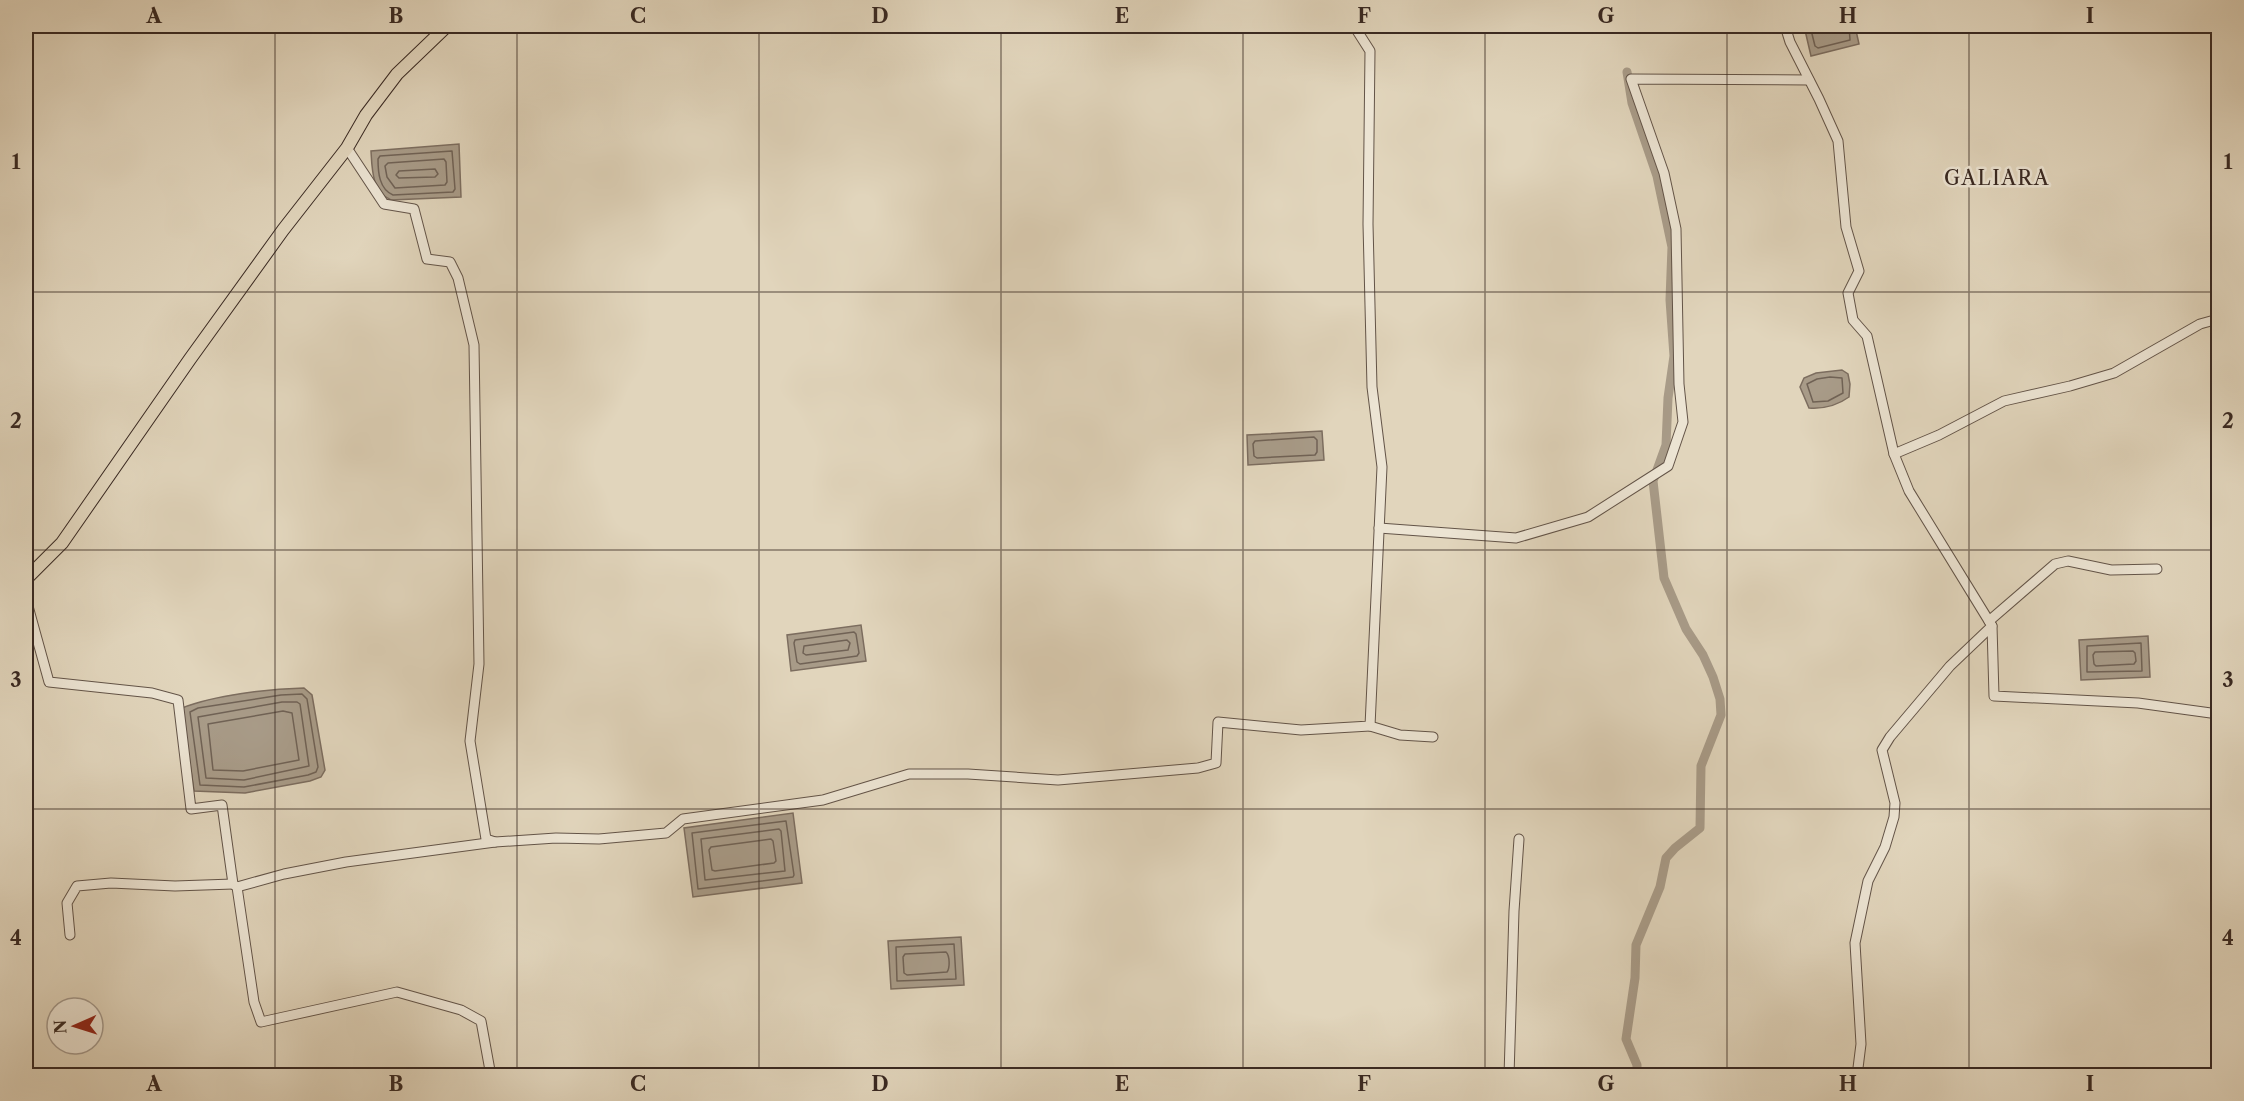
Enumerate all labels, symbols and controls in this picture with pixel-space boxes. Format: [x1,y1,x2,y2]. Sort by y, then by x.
text: A [145,4,162,28]
text: B [389,4,404,28]
text: C [630,4,646,28]
text: D [871,4,889,28]
text: E [1115,4,1129,28]
text: F [1357,4,1371,28]
text: G [1598,4,1615,28]
text: H [1839,4,1857,28]
text: I [2086,4,2094,28]
text: 1 [12,150,21,174]
text: 1 [2224,150,2233,174]
district label: GALIARA [1944,166,2050,190]
text: 2 [10,409,22,433]
text: 2 [2222,409,2234,433]
text: 3 [10,668,22,692]
text: 3 [2222,668,2234,692]
text: 4 [10,926,22,950]
text: 4 [2222,926,2234,950]
north arrow [45,996,105,1056]
text: N [50,1019,70,1034]
text: A [145,1072,162,1096]
text: B [389,1072,404,1096]
text: C [630,1072,646,1096]
text: D [871,1072,889,1096]
text: E [1115,1072,1129,1096]
text: F [1357,1072,1371,1096]
text: G [1598,1072,1615,1096]
text: H [1839,1072,1857,1096]
text: I [2086,1072,2094,1096]

